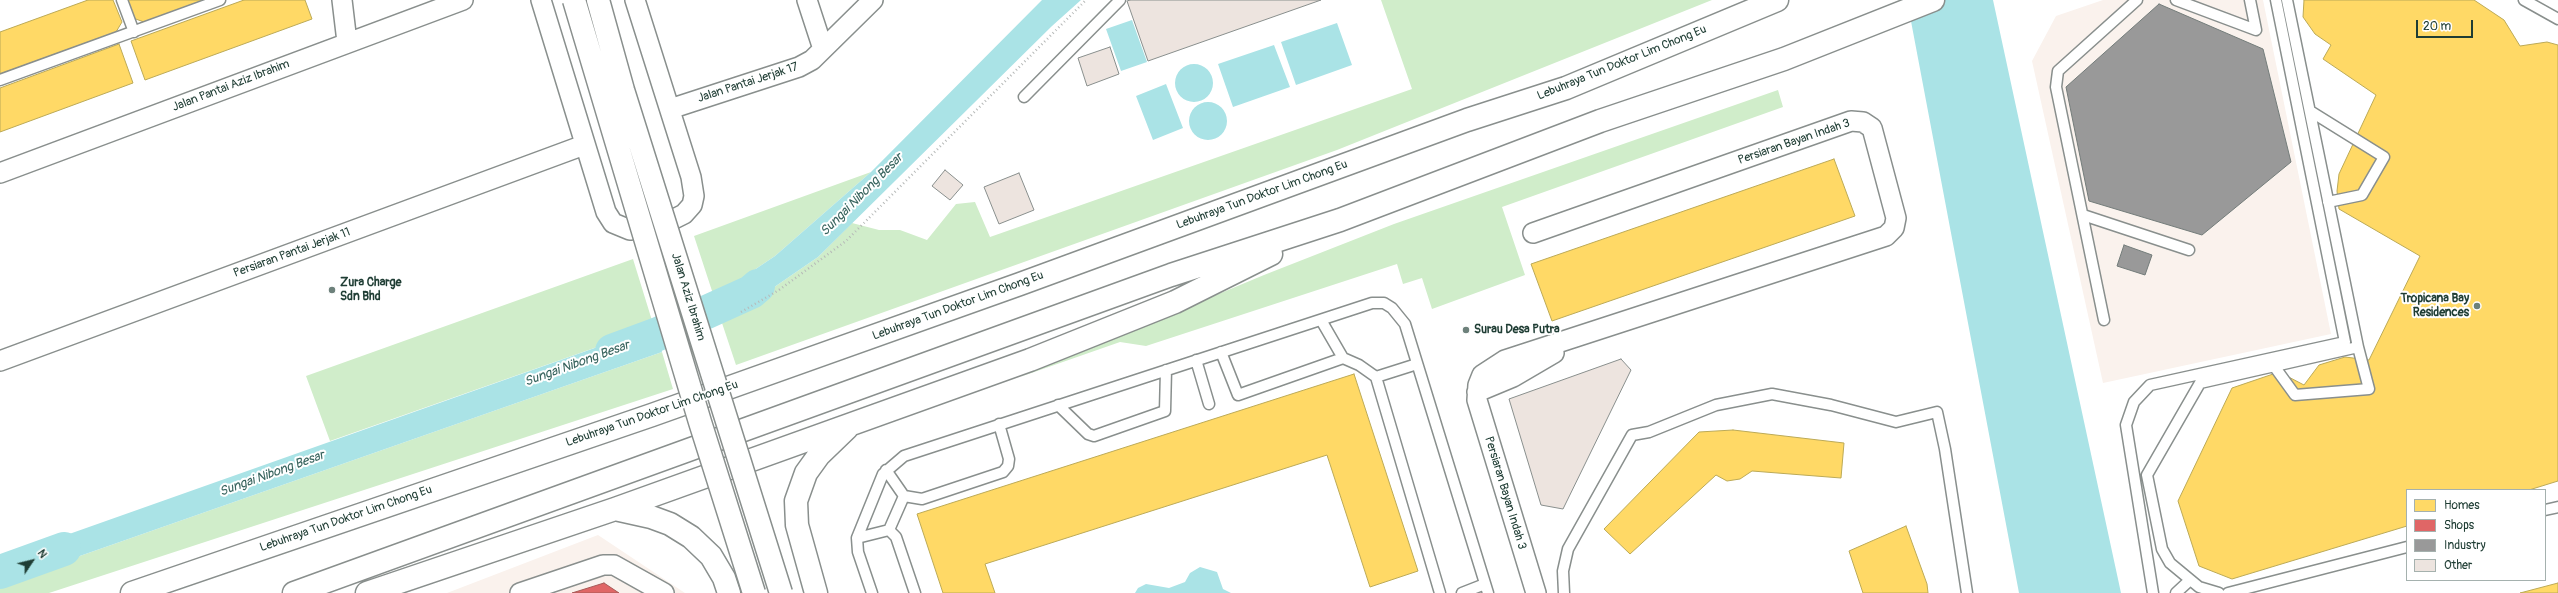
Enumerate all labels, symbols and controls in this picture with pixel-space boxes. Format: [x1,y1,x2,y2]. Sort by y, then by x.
scale bar [2418,12,2475,38]
text: 20 m [2423,19,2451,34]
street label: Lebuhraya Tun Doktor Lim Chong Eu [1535,22,1709,104]
street label: Jalan Pantai Aziz Ibrahim [170,57,292,115]
street label: Jalan Pantai Jerjak 17 [696,60,800,106]
street label: Persiaran Bayan Indah 3 [1736,116,1852,168]
water label: Sungai Nibong Besar [817,150,907,240]
street label: Lebuhraya Tun Doktor Lim Chong Eu [1174,157,1350,233]
street label: Persiaran Pantai Jerjak 11 [232,225,352,281]
street label: Jalan Aziz Ibrahim [668,251,708,343]
street label: Lebuhraya Tun Doktor Lim Chong Eu [870,268,1046,344]
place label: Zura Charge Sdn Bhd [340,276,402,304]
marker: Zura Charge Sdn Bhd [327,285,337,295]
place label: Tropicana Bay Residences [2401,292,2469,320]
marker: Tropicana Bay Residences [2472,301,2482,311]
place label: Surau Desa Putra [1474,323,1560,337]
marker: Surau Desa Putra [1461,325,1471,335]
water label: Sungai Nibong Besar [522,338,632,390]
street label: Lebuhraya Tun Doktor Lim Chong Eu [564,378,740,450]
street label: Persiaran Bayan Indah 3 [1481,435,1529,551]
water label: Sungai Nibong Besar [217,448,327,500]
street label: Lebuhraya Tun Doktor Lim Chong Eu [258,483,434,555]
legend [2406,489,2546,581]
text: Homes [2444,498,2480,513]
text: Shops [2444,518,2474,533]
text: Industry [2444,538,2486,553]
north arrow [12,541,52,581]
text: N [35,547,50,561]
text: Other [2444,558,2472,573]

